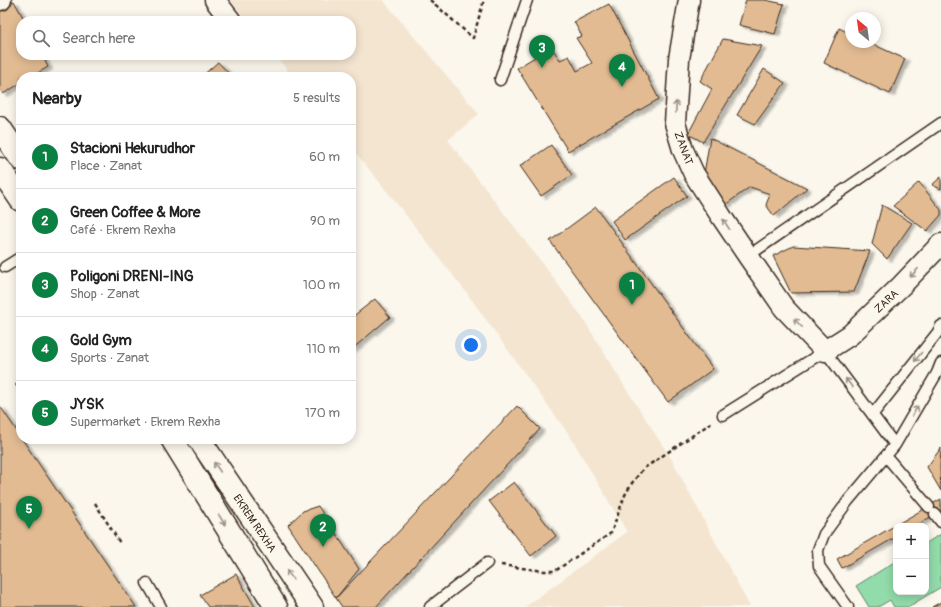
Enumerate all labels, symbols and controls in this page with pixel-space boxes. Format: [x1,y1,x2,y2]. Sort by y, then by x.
north arrow [845,12,881,48]
search box [16,16,356,60]
icon: search [30,27,52,49]
text: Search here [62,29,135,48]
pin: 3 [529,35,555,68]
pin: 4 [609,54,635,87]
text: Nearby [32,88,81,109]
text: 5 results [293,90,340,106]
one-way arrow [673,101,680,114]
street label: ZANAT [672,130,696,167]
text: Stacioni Hekurudhor [70,139,195,158]
text: 1 [42,149,48,165]
text: 60 m [309,149,340,165]
text: Place · Zanat [70,158,142,174]
text: Green Coffee & More [70,203,200,222]
text: 2 [41,213,49,229]
text: 90 m [310,213,340,229]
one-way arrow [722,219,730,230]
text: Café · Ekrem Rexha [70,222,176,238]
text: Poligoni DRENI-ING [70,267,194,286]
one-way arrow [910,268,919,278]
pin: 1 [619,272,645,305]
text: 3 [41,277,49,293]
text: 100 m [303,277,340,293]
text: Shop · Zanat [70,286,140,302]
street label: ZARA [872,287,901,316]
one-way arrow [793,318,803,328]
text: Gold Gym [70,331,132,350]
your location [461,335,481,355]
text: 4 [41,341,49,357]
text: 110 m [307,341,340,357]
text: Sports · Zanat [70,350,149,366]
one-way arrow [914,351,923,362]
one-way arrow [845,378,854,389]
text: JYSK [70,395,104,414]
text: 5 [41,405,49,421]
text: 170 m [305,405,340,421]
one-way arrow [911,405,919,417]
text: Supermarket · Ekrem Rexha [70,414,220,430]
one-way arrow [213,461,221,473]
street label: EKREM REXHA [230,492,279,555]
pin: 5 [16,496,42,529]
one-way arrow [219,514,227,526]
pin: 2 [310,514,336,547]
map controls [893,523,929,595]
button: + [893,523,929,559]
button: − [893,559,929,595]
one-way arrow [286,569,294,580]

